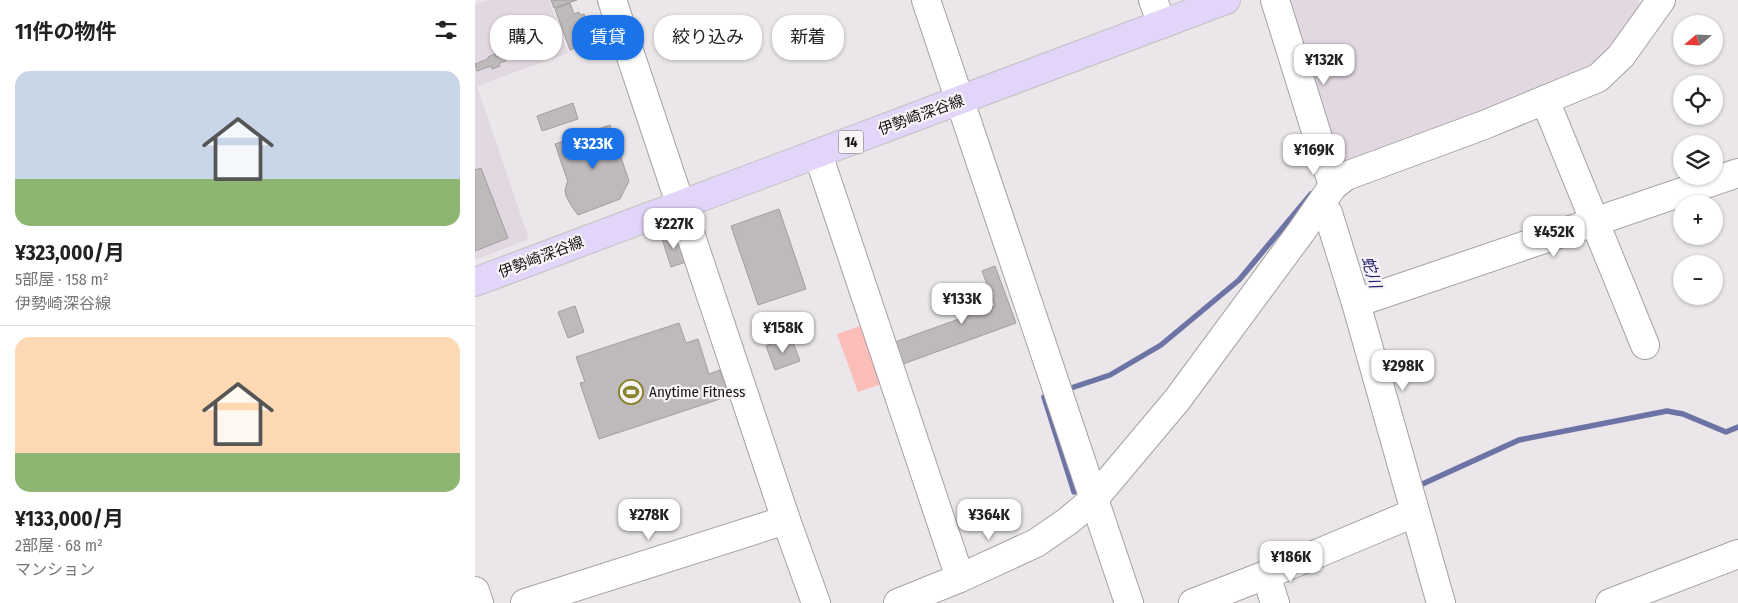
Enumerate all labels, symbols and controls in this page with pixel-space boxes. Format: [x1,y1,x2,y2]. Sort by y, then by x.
chip: 購入 [490,15,562,60]
chip: 賃貸 [572,15,644,60]
chip: 絞り込み [654,15,762,60]
chip: 新着 [772,15,844,60]
north arrow [1673,15,1723,65]
map controls [1673,15,1723,305]
icon: filters [432,16,460,44]
text: 11件の物件 [15,19,116,45]
pin: ¥132K [1289,44,1359,86]
text: ¥132K [1305,50,1343,69]
button: locate [1673,75,1723,125]
street label: 伊勢崎深谷線 [876,91,966,139]
icon: home [193,104,283,194]
pin: ¥323K [558,128,628,170]
road number: 14 [839,130,863,154]
text: ¥323K [573,134,613,153]
pin: ¥169K [1279,134,1349,176]
button: layers [1673,135,1723,185]
text: ¥169K [1294,140,1334,159]
button: + [1673,195,1723,245]
pin: ¥227K [639,208,709,250]
text: ¥227K [655,214,693,233]
pin: ¥452K [1519,216,1589,258]
text: ¥452K [1534,222,1574,241]
street label: 伊勢崎深谷線 [496,232,586,282]
text: ¥323,000/月 [15,240,125,266]
water label: 蛇川 [1358,254,1386,292]
button: − [1673,255,1723,305]
text: 5部屋 · 158 m² [15,270,109,289]
pin: ¥133K [927,282,997,325]
text: ¥133K [943,289,982,308]
text: 伊勢崎深谷線 [15,294,111,313]
pin: ¥158K [748,312,818,354]
text: ¥158K [763,318,803,337]
pin: ¥298K [1368,350,1438,392]
text: ¥298K [1382,356,1424,375]
icon: home [193,369,283,459]
sports icon: Anytime Fitness [618,379,644,405]
place label: Anytime Fitness [649,383,745,401]
pin: ¥278K [614,498,684,541]
pin: ¥364K [954,498,1024,541]
text: ¥278K [629,505,669,524]
text: ¥364K [968,505,1010,524]
text: ¥133,000/月 [15,506,124,532]
text: 2部屋 · 68 m² [15,536,103,555]
pin: ¥186K [1256,540,1326,583]
text: ¥186K [1271,547,1311,566]
text: マンション [15,560,95,579]

